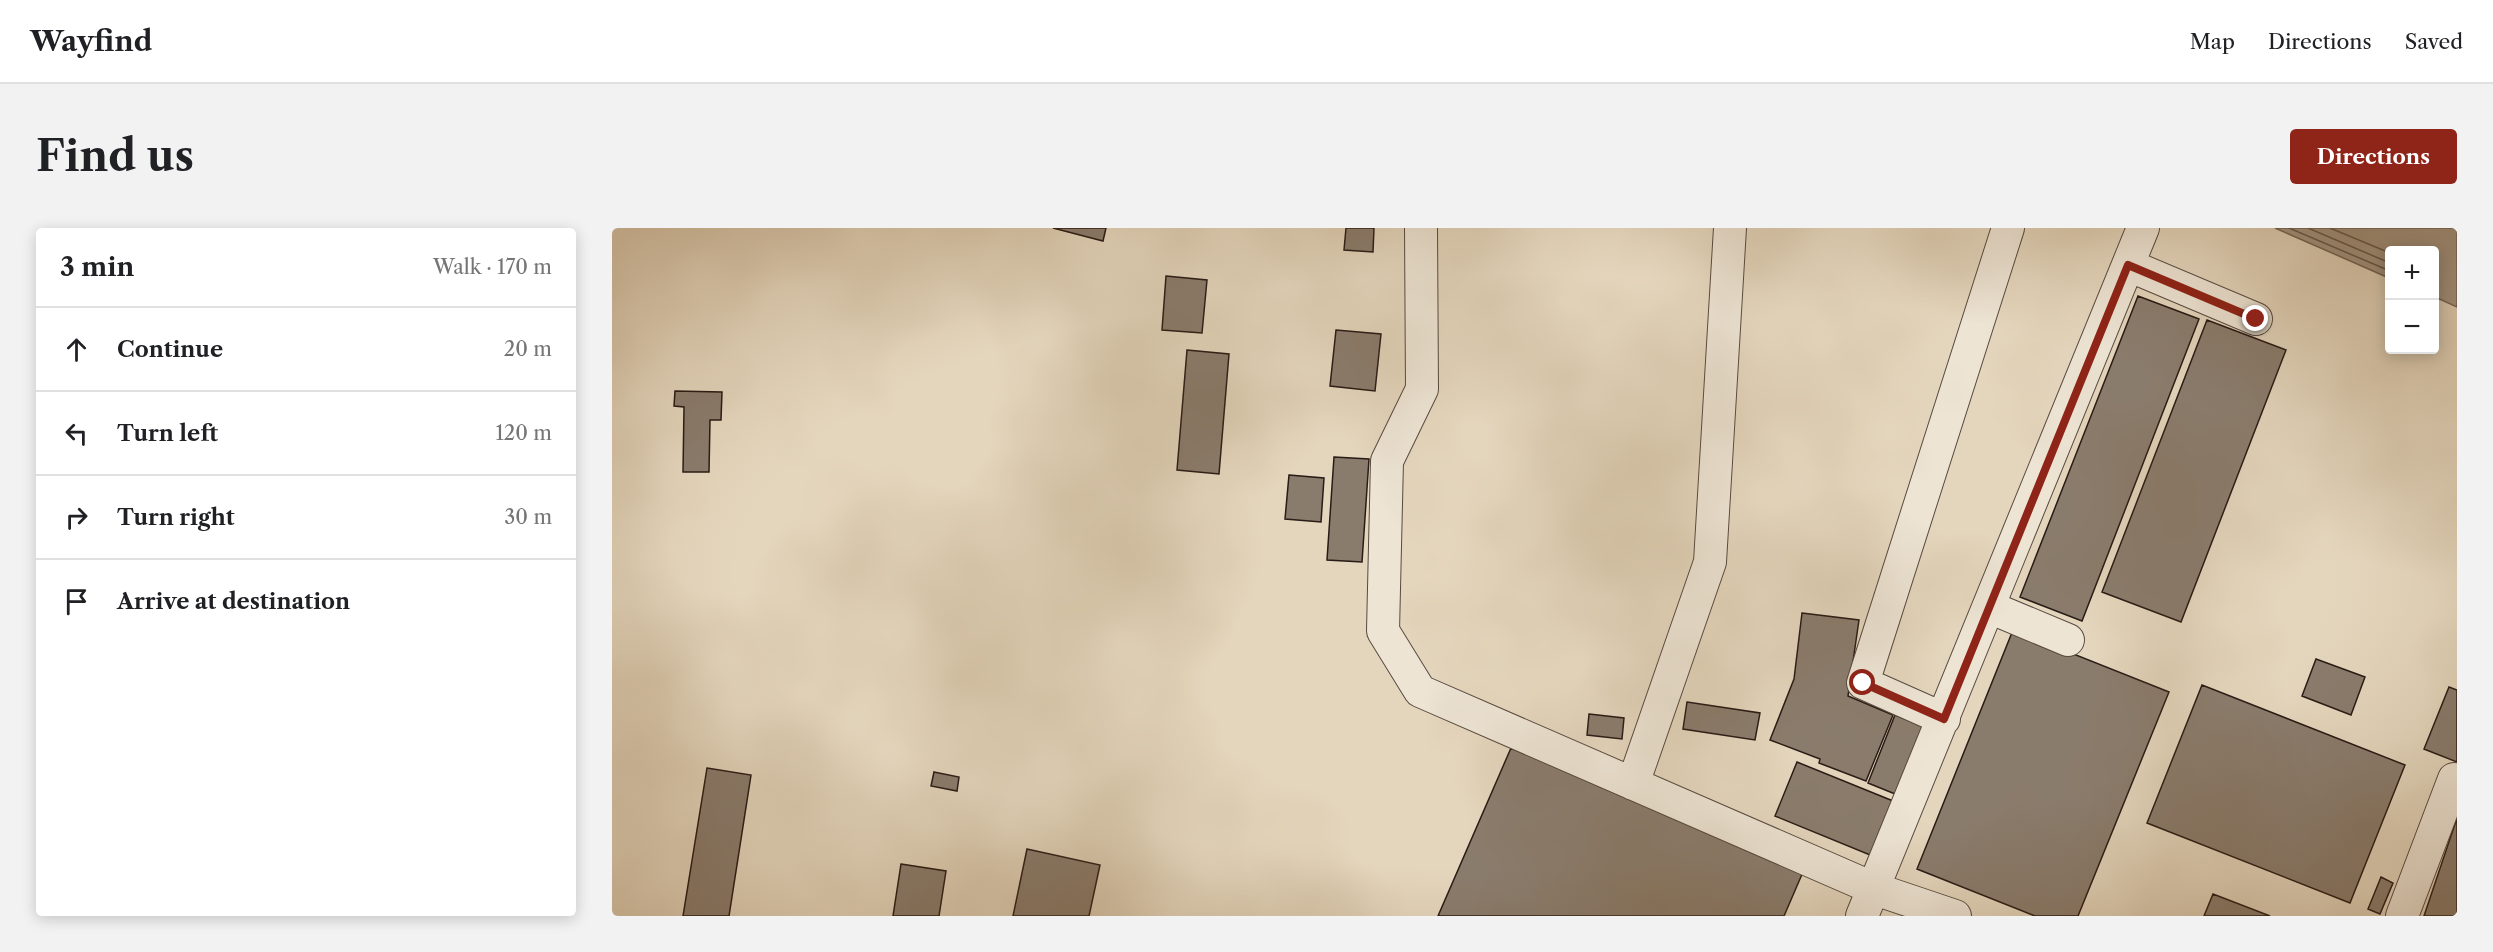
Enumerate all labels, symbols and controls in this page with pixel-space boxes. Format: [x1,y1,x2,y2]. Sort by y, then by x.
text: Wayfind [30,24,152,58]
text: Map [2190,29,2235,54]
text: Directions [2268,29,2372,54]
text: Saved [2405,29,2463,54]
button: Directions [2290,129,2457,184]
text: Find us [36,130,194,182]
map controls [2385,246,2439,354]
button: + [2385,246,2439,300]
text: 3 min [60,251,134,283]
text: Walk · 170 m [433,255,552,279]
button: − [2385,300,2439,354]
route end [2242,305,2268,331]
icon: ahead [60,333,93,366]
text: Continue [117,336,223,363]
text: 20 m [504,337,552,361]
icon: left [60,417,93,450]
text: Turn left [117,420,218,447]
text: 120 m [495,421,552,445]
icon: right [60,501,93,534]
text: Turn right [117,504,235,531]
text: 30 m [504,505,552,529]
icon: arrive [60,585,93,618]
text: Arrive at destination [117,588,350,615]
route start [1849,669,1875,695]

